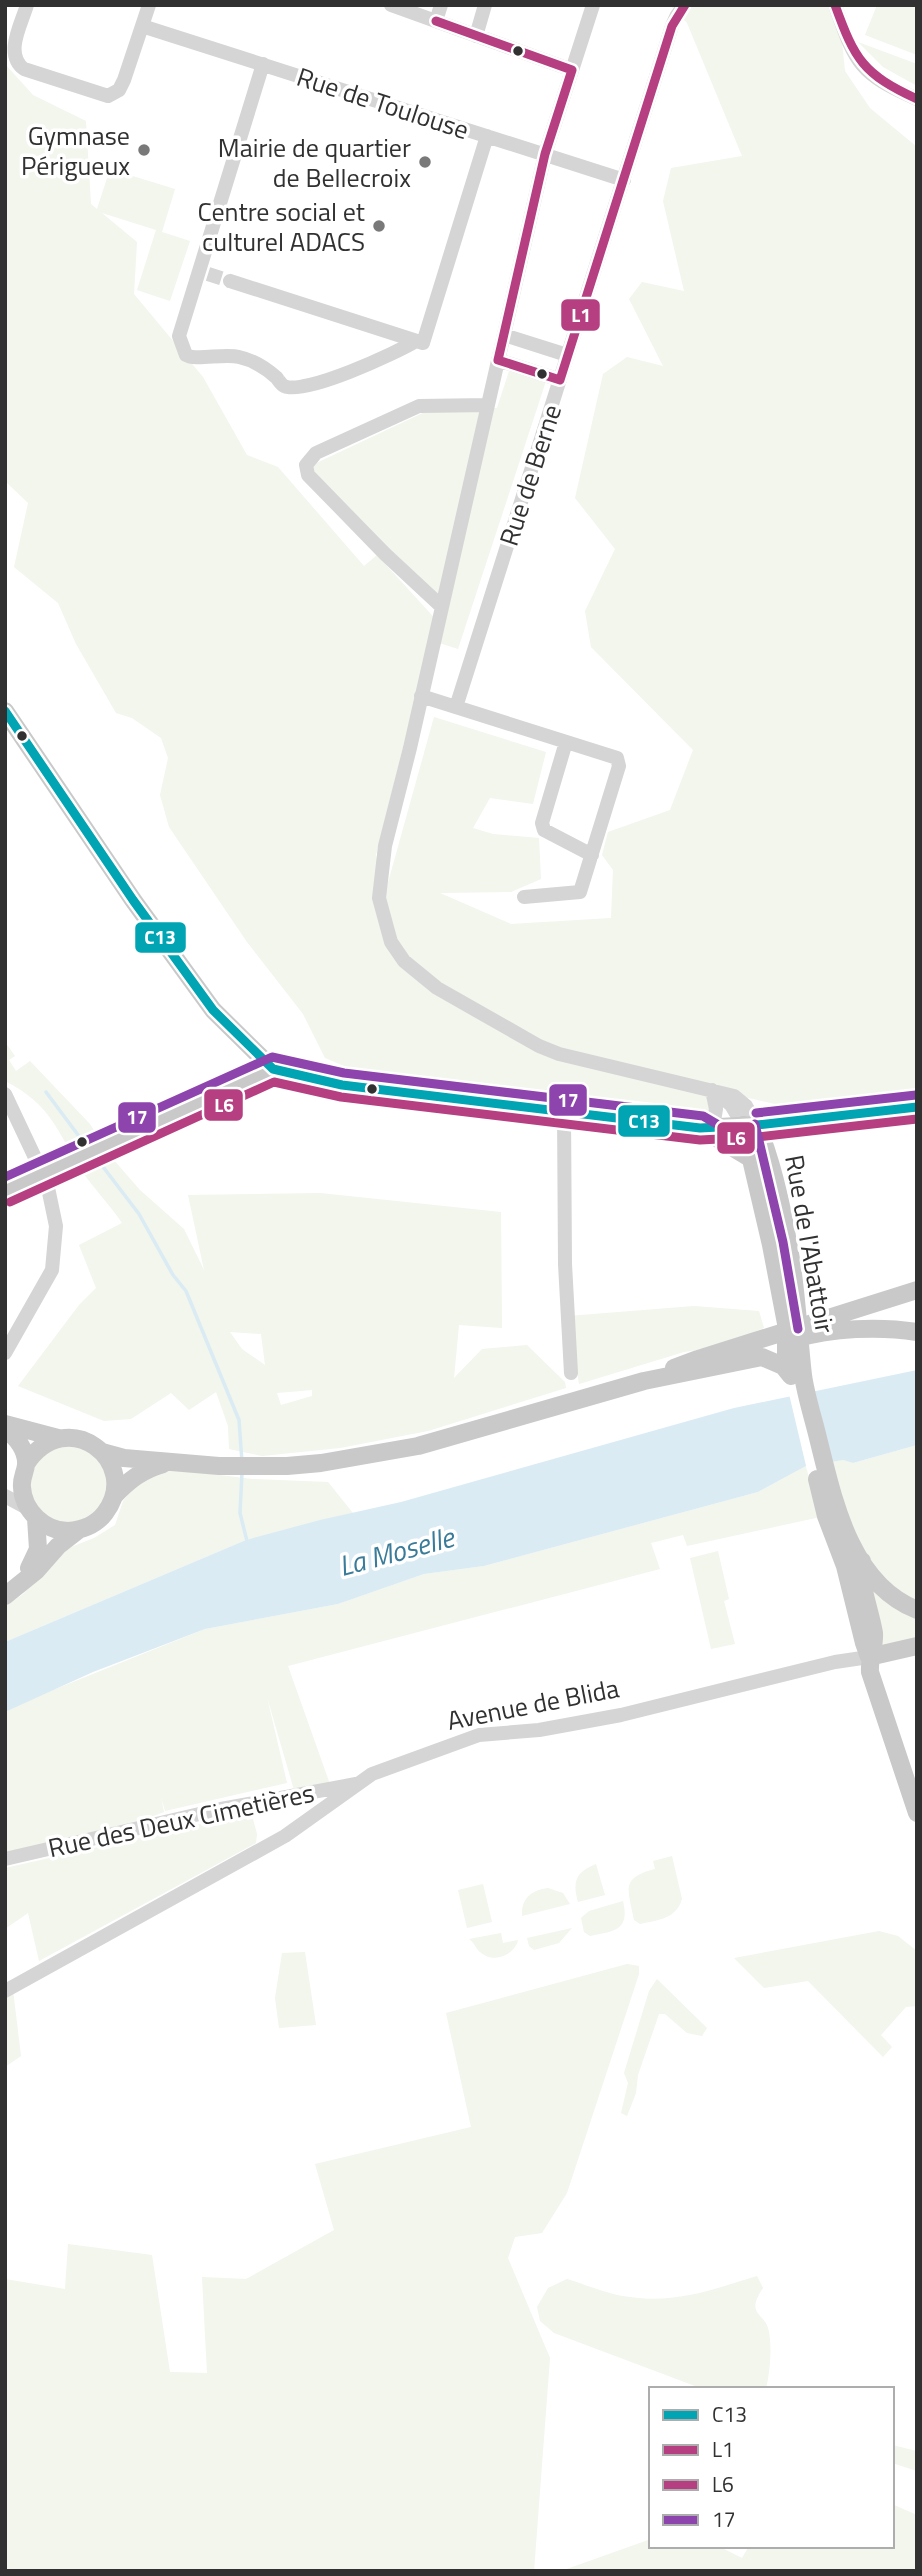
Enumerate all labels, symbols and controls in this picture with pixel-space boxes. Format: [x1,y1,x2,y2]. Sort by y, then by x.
unlabelled marker [511,44,525,58]
street label: Rue de Toulouse [292,57,474,149]
place label: Gymnase Périgueux [21,116,130,185]
place label: Mairie de quartier de Bellecroix [218,128,411,197]
marker: Gymnase Périgueux [136,142,152,158]
marker: Mairie de quartier de Bellecroix [417,154,433,170]
place label: Centre social et culturel ADACS [198,192,365,261]
marker: Centre social et culturel ADACS [371,218,387,234]
line badge: L1 [560,298,601,332]
text: L1 [571,300,591,329]
unlabelled marker [535,367,549,381]
street label: Rue de Berne [489,399,571,551]
unlabelled marker [15,729,29,743]
line badge: C13 [134,921,187,954]
text: C13 [144,922,176,951]
unlabelled marker [365,1082,379,1096]
line badge: 17 [548,1083,588,1117]
text: 17 [557,1085,579,1114]
line badge: L6 [203,1088,244,1122]
text: L6 [214,1090,234,1119]
line badge: 17 [117,1101,157,1134]
text: 17 [126,1102,148,1131]
line badge: C13 [617,1104,671,1138]
text: C13 [628,1106,660,1135]
line badge: L6 [716,1121,756,1155]
text: L6 [726,1123,746,1152]
unlabelled marker [75,1135,89,1149]
street label: Rue de l'Abattoir [775,1152,845,1336]
water label: La Moselle [334,1514,460,1587]
street label: Avenue de Blida [444,1668,622,1740]
street label: Rue des Deux Cimetières [44,1773,318,1867]
legend [649,2387,894,2548]
text: C13 [712,2398,747,2430]
text: L1 [712,2433,734,2465]
text: L6 [712,2468,734,2500]
text: 17 [712,2503,736,2535]

